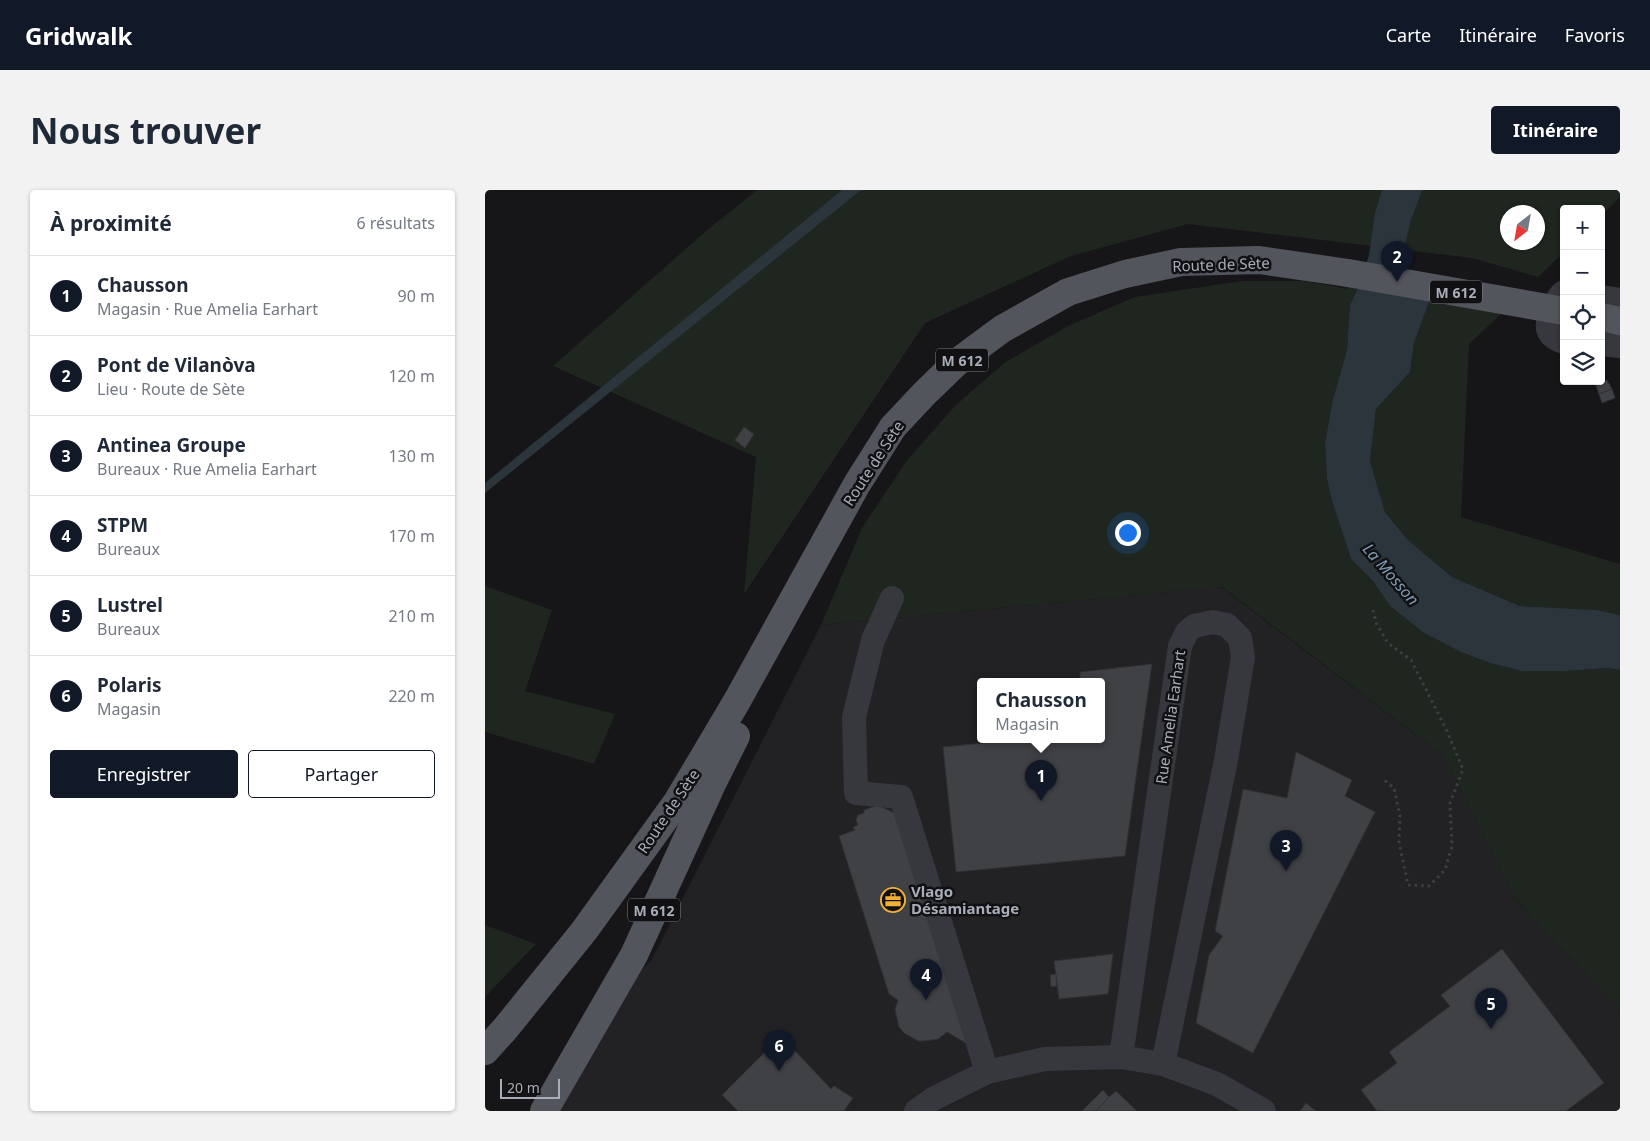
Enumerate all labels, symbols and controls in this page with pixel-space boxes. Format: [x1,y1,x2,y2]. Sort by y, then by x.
text: Gridwalk [25,19,132,52]
text: Carte [1386,23,1431,47]
text: Itinéraire [1459,23,1537,47]
text: Favoris [1565,23,1625,47]
button: Itinéraire [1491,106,1620,154]
text: Nous trouver [30,107,261,154]
north arrow [1500,205,1545,250]
map controls [1560,205,1605,385]
button: + [1560,205,1605,250]
text: À proximité [50,209,172,237]
text: 6 résultats [357,212,435,234]
pin: 2 [1381,241,1413,282]
button: − [1560,250,1605,295]
street label: Route de Sète [1172,252,1270,276]
text: Chausson [97,272,189,298]
road number: M 612 [1430,280,1482,304]
text: 1 [61,285,71,307]
text: 90 m [398,285,435,307]
button: locate [1560,295,1605,340]
text: Magasin · Rue Amelia Earhart [97,298,318,320]
button: layers [1560,340,1605,385]
road number: M 612 [936,348,988,372]
text: Pont de Vilanòva [97,352,256,378]
text: 2 [61,365,71,387]
text: 120 m [388,365,435,387]
text: Lieu · Route de Sète [97,378,245,400]
street label: Route de Sète [838,417,908,509]
text: Antinea Groupe [97,432,246,458]
text: 3 [61,445,71,467]
text: 130 m [388,445,435,467]
text: Bureaux · Rue Amelia Earhart [97,458,317,480]
text: STPM [97,512,148,538]
your location [1115,520,1141,546]
text: 4 [61,525,71,547]
text: 170 m [388,525,435,547]
text: Bureaux [97,538,160,560]
water label: La Mosson [1358,538,1424,610]
text: Lustrel [97,592,163,618]
text: 5 [61,605,71,627]
text: 210 m [388,605,435,627]
text: Bureaux [97,618,160,640]
street label: Rue Amelia Earhart [1151,648,1189,785]
text: Polaris [97,672,161,698]
popup [977,678,1105,743]
text: 6 [61,685,71,707]
text: 220 m [388,685,435,707]
text: Chausson [995,687,1087,713]
text: Magasin [97,698,161,720]
text: Magasin [995,713,1059,735]
button: Enregistrer [50,750,238,798]
button: Partager [248,750,435,798]
pin: 1 [1025,760,1057,801]
street label: Route de Sète [632,765,704,857]
pin: 3 [1270,830,1302,871]
place label: Vlago Désamiantage [911,881,1019,918]
office icon: Vlago Désamiantage [880,887,906,913]
road number: M 612 [628,898,680,922]
pin: 4 [910,959,942,1000]
pin: 5 [1475,988,1507,1029]
pin: 6 [763,1030,795,1071]
scale bar [500,1076,560,1099]
text: 20 m [507,1078,540,1097]

